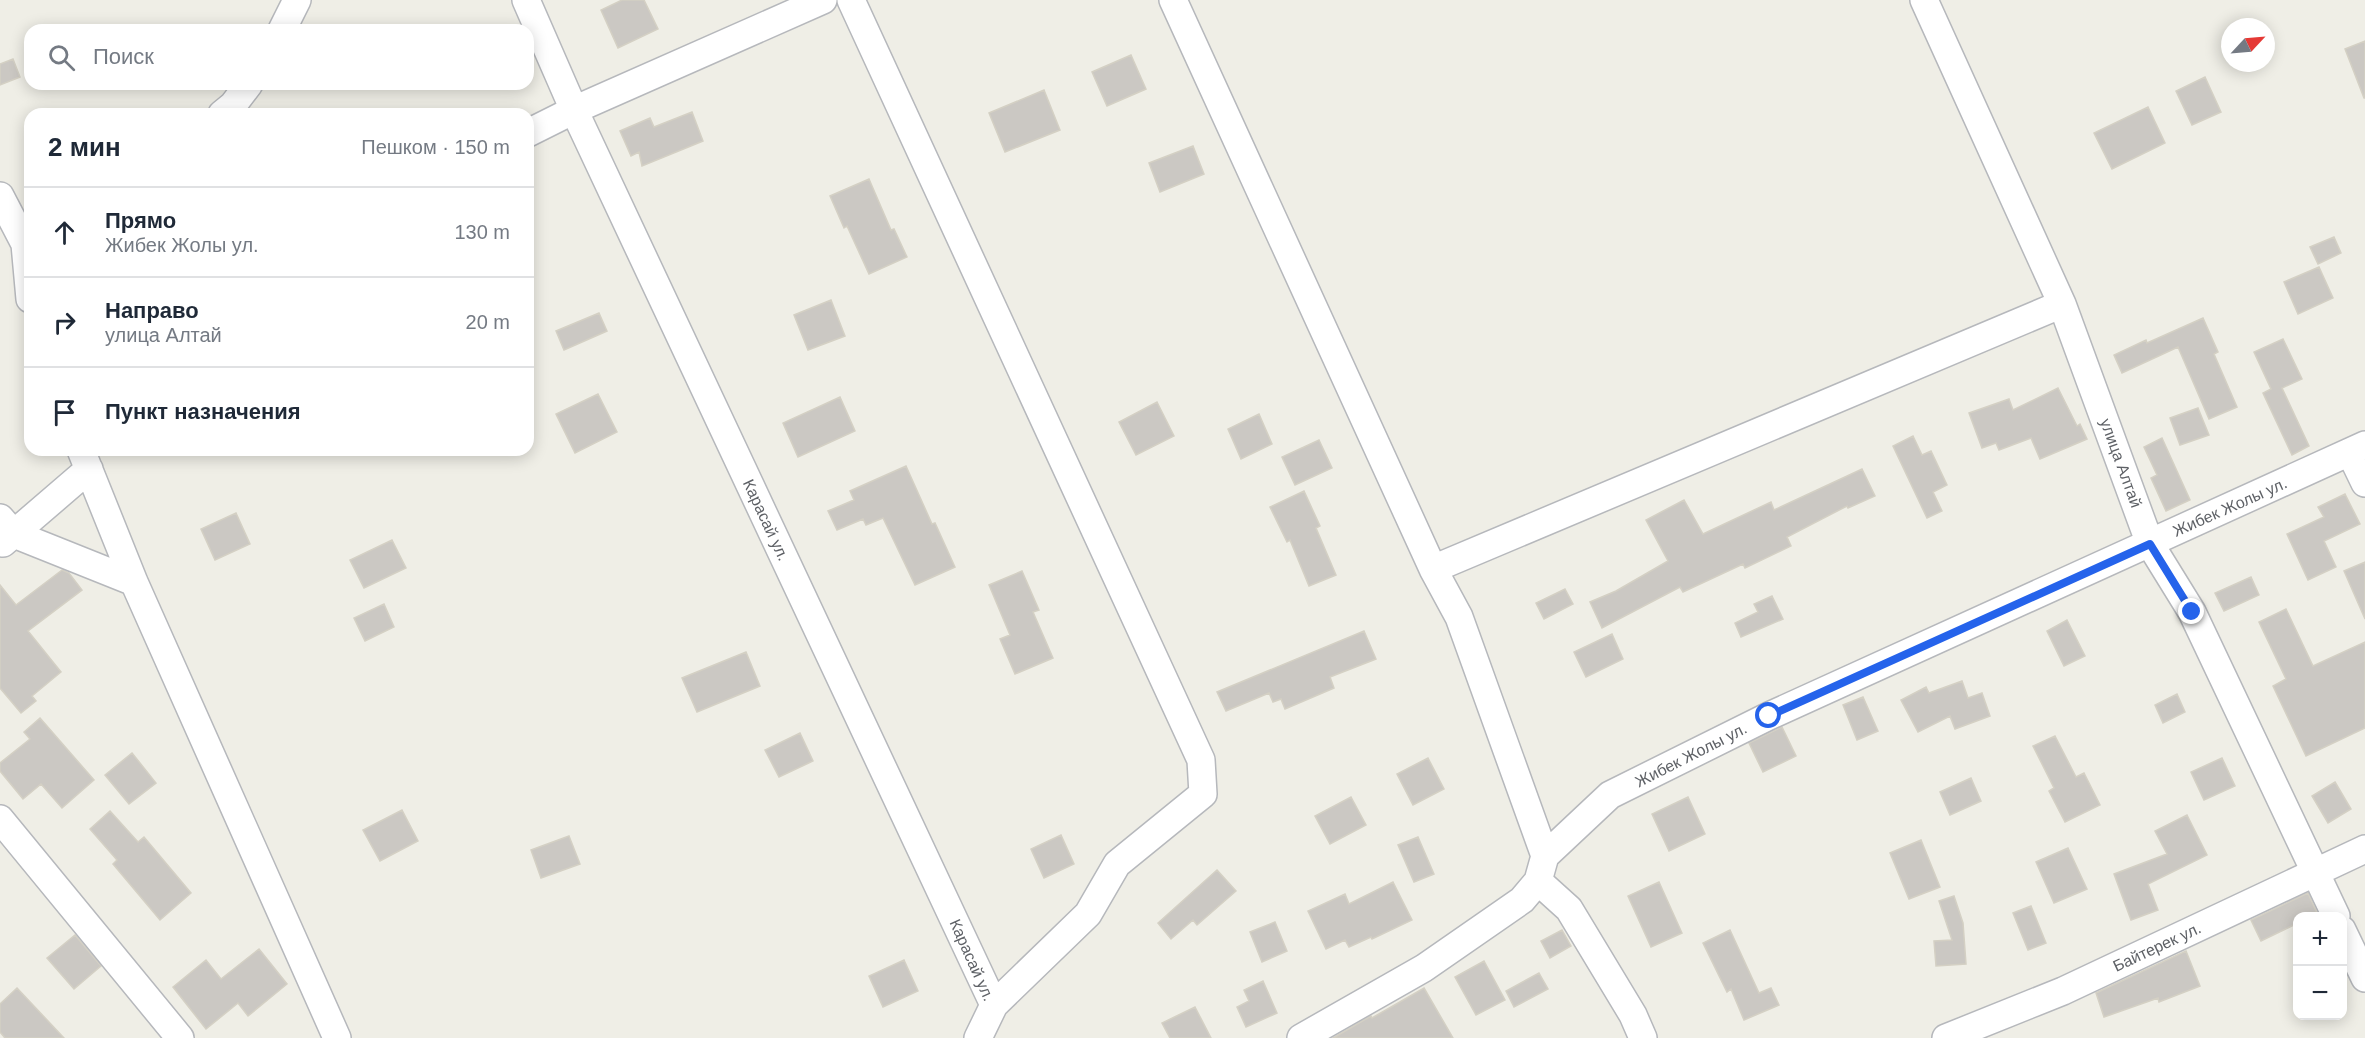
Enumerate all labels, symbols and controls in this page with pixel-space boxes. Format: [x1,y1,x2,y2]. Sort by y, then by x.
north arrow [2221,18,2275,72]
search box [24,24,534,90]
icon: search [45,41,78,74]
text: Поиск [93,44,154,69]
text: 2 мин [48,132,121,162]
text: Пешком · 150 m [361,136,510,158]
text: Прямо [105,208,176,233]
icon: ahead [48,216,81,249]
text: 130 m [454,221,510,243]
text: Жибек Жолы ул. [105,234,259,256]
text: Направо [105,298,199,323]
icon: right [48,306,81,339]
text: 20 m [466,311,510,333]
text: улица Алтай [105,324,222,346]
icon: arrive [48,396,81,429]
text: Пункт назначения [105,399,301,424]
street label: улица Алтай [2097,416,2145,510]
street label: Жибек Жолы ул. [2170,474,2290,540]
street label: Карасай ул. [740,477,792,563]
route end [2178,598,2204,624]
route start [1755,702,1781,728]
street label: Жибек Жолы ул. [1632,720,1750,790]
map controls [2293,912,2347,1020]
button: + [2293,912,2347,966]
street label: Карасай ул. [946,916,998,1004]
street label: Байтерек ул. [2110,919,2204,975]
button: − [2293,966,2347,1020]

